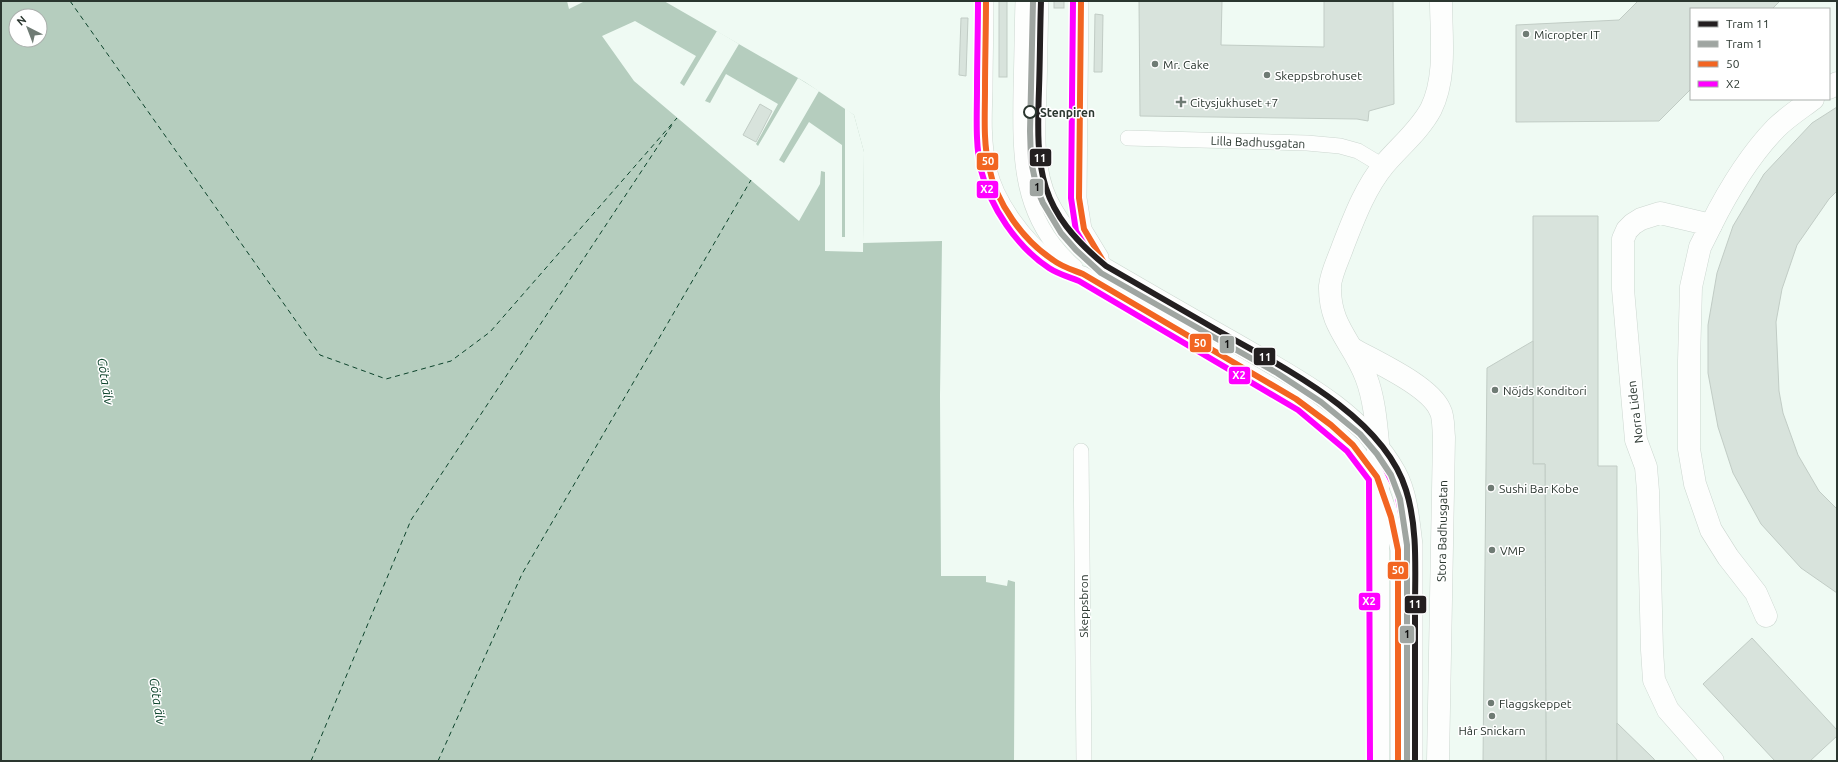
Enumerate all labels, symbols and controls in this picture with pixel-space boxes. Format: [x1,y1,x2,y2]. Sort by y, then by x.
north arrow [8,8,48,48]
legend [1690,8,1830,100]
text: N [14,13,28,28]
text: Tram 11 [1726,17,1770,30]
place label: Micropter IT [1534,28,1600,41]
marker: Micropter IT [1521,29,1531,39]
text: Tram 1 [1726,37,1763,50]
text: 50 [1726,57,1740,70]
place label: Mr. Cake [1163,58,1209,71]
marker: Mr. Cake [1150,59,1160,69]
place label: Skeppsbrohuset [1275,69,1362,82]
marker: Skeppsbrohuset [1262,70,1272,80]
text: X2 [1726,77,1740,90]
marker: Citysjukhuset +7 [1175,96,1187,108]
place label: Citysjukhuset +7 [1190,96,1278,109]
marker: Stenpiren [1023,105,1037,119]
place label: Stenpiren [1040,106,1095,119]
street label: Lilla Badhusgatan [1210,134,1306,150]
line badge: 11 [1029,148,1052,167]
line badge: 50 [976,152,999,171]
text: 11 [1034,152,1046,164]
text: 50 [982,155,994,167]
line badge: 1 [1029,178,1044,197]
line badge: X2 [976,180,999,199]
text: 1 [1034,181,1040,193]
text: X2 [980,183,994,195]
line badge: 50 [1189,333,1212,353]
line badge: 1 [1219,335,1235,354]
text: 50 [1194,337,1206,349]
text: 1 [1224,338,1230,350]
line badge: 11 [1253,347,1276,366]
text: 11 [1259,351,1271,363]
water label: Göta älv [95,357,117,406]
line badge: X2 [1228,366,1251,385]
text: X2 [1232,369,1246,381]
street label: Norra Liden [1625,380,1645,444]
place label: Nöjds Konditori [1503,384,1587,397]
marker: Nöjds Konditori [1490,385,1500,395]
street label: Stora Badhusgatan [1435,480,1449,582]
place label: Sushi Bar Kobe [1499,482,1579,495]
marker: Sushi Bar Kobe [1486,483,1496,493]
place label: VMP [1500,544,1525,557]
marker: VMP [1487,545,1497,555]
line badge: 50 [1387,561,1409,580]
text: 50 [1392,564,1404,576]
street label: Skeppsbron [1077,574,1090,638]
line badge: X2 [1358,592,1381,611]
text: X2 [1362,595,1376,607]
line badge: 11 [1404,595,1427,614]
text: 11 [1409,598,1421,610]
line badge: 1 [1399,625,1415,644]
text: 1 [1404,628,1410,640]
water label: Göta älv [147,677,169,726]
place label: Flaggskeppet [1499,697,1572,710]
marker: Flaggskeppet [1486,698,1496,708]
marker: Hår Snickarn [1487,711,1497,721]
place label: Hår Snickarn [1458,724,1526,737]

